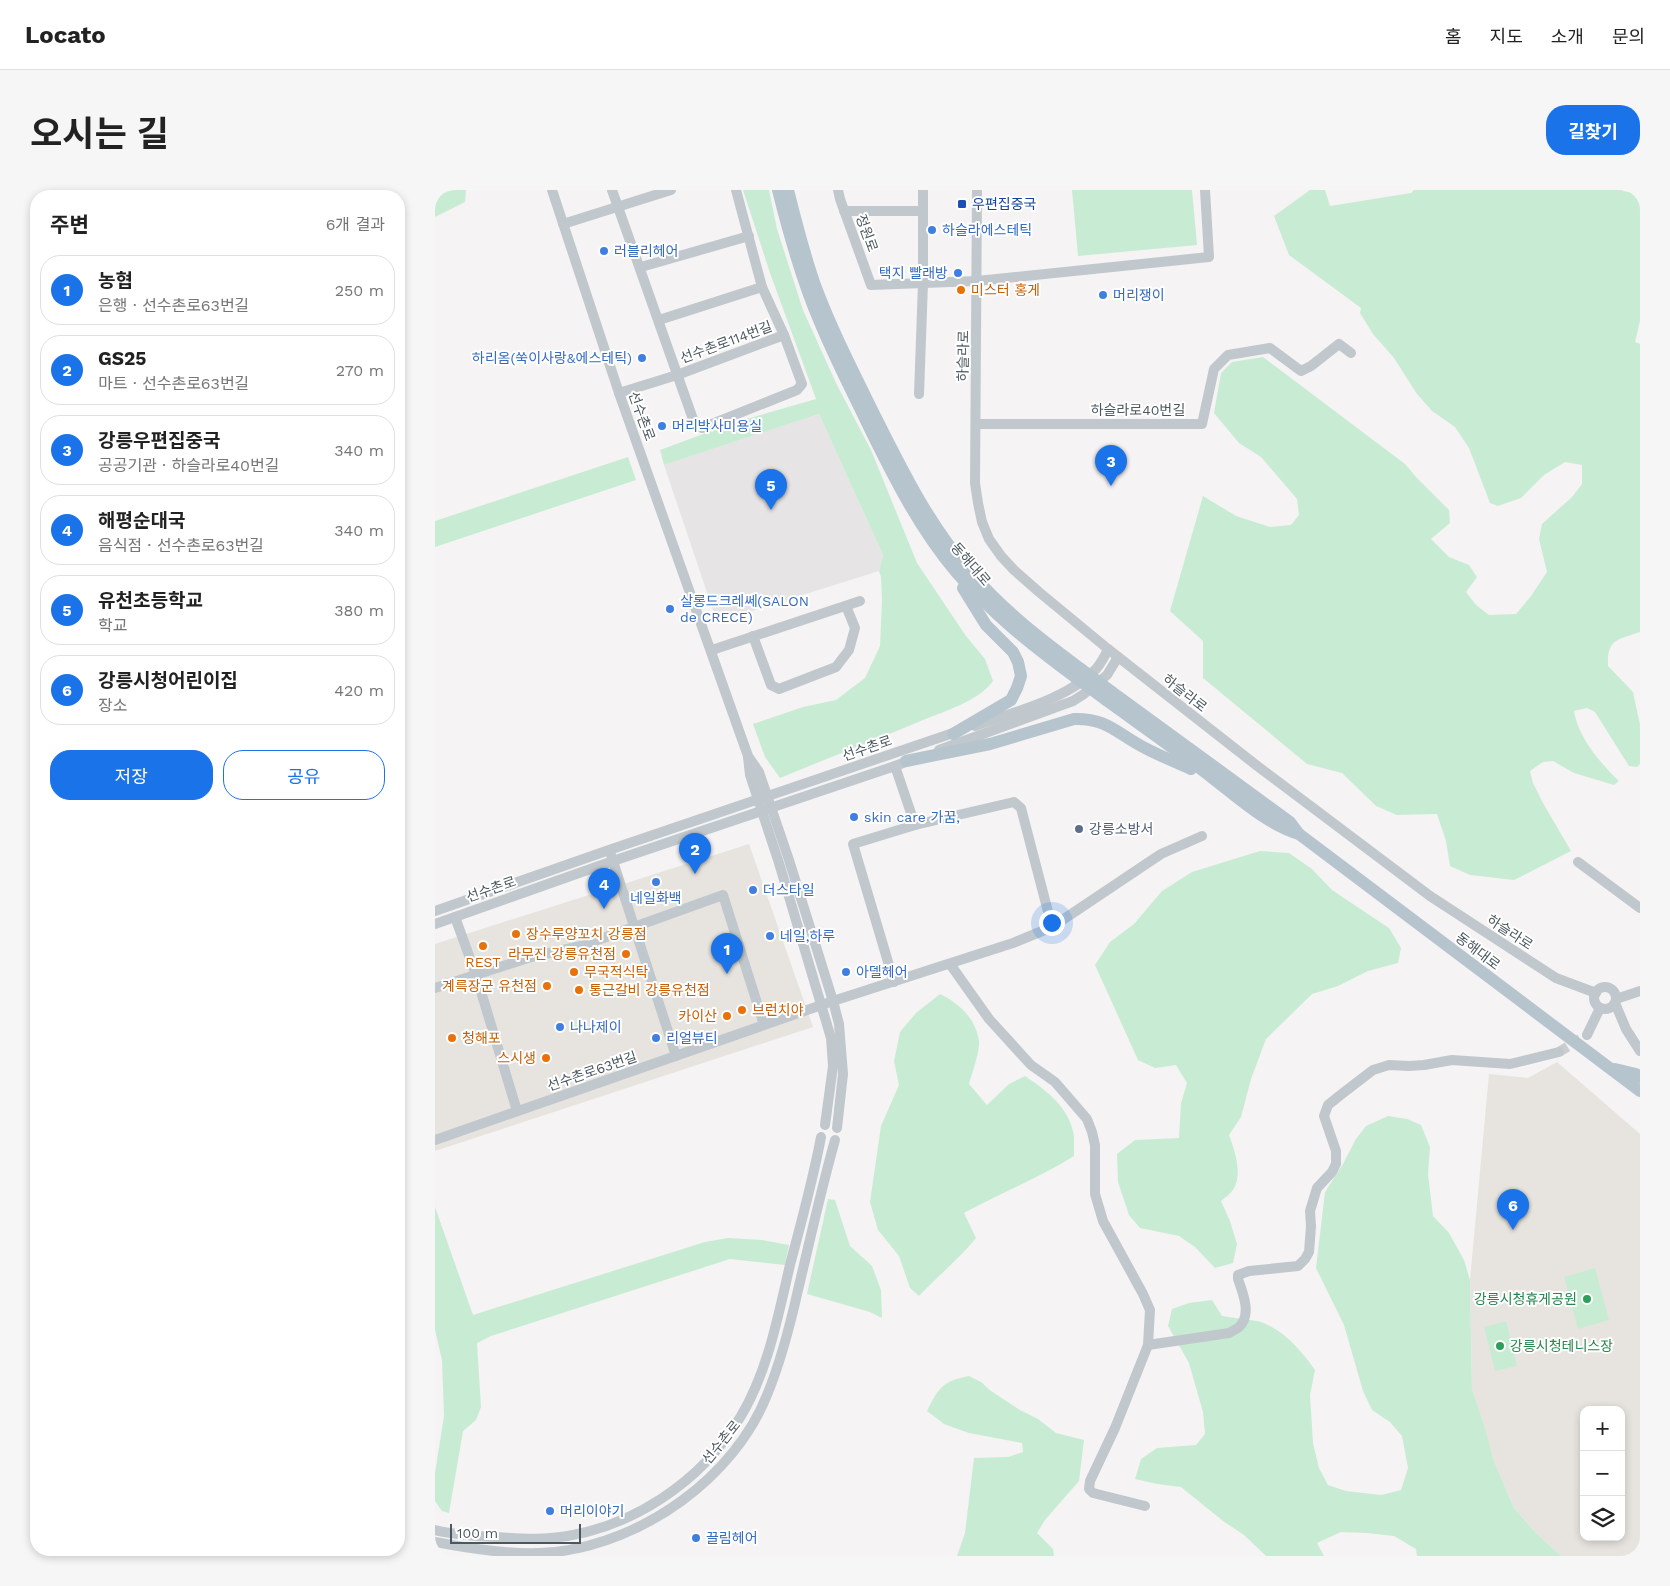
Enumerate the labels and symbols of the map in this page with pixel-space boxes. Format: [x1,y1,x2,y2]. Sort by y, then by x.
place label: 우편집중국 [972,196,1037,212]
marker: 우편집중국 [956,198,968,210]
street label: 정원로 [853,212,881,254]
place label: 하슬라에스테틱 [942,222,1032,238]
marker: 하슬라에스테틱 [926,224,938,236]
place label: 러블리헤어 [614,243,678,259]
marker: 러블리헤어 [598,245,610,257]
place label: 택지 빨래방 [879,265,948,281]
marker: 택지 빨래방 [952,267,964,279]
place label: 미스터 홍게 [971,282,1040,298]
marker: 미스터 홍게 [955,284,967,296]
place label: 머리쟁이 [1113,287,1165,303]
marker: 머리쟁이 [1097,289,1109,301]
street label: 선수촌로114번길 [678,318,774,366]
street label: 하슬라로 [955,330,971,382]
place label: 하리옴(쑥이사랑&에스테틱) [472,350,632,366]
marker: 하리옴(쑥이사랑&에스테틱) [636,352,648,364]
street label: 선수촌로 [626,389,658,443]
street label: 하슬라로40번길 [1091,402,1185,418]
place label: 머리박사미용실 [672,418,762,434]
marker: 머리박사미용실 [656,420,668,432]
pin: 3 [1095,445,1127,486]
pin: 5 [755,469,787,510]
street label: 동해대로 [948,539,994,589]
place label: 살롱드크레쎄(SALON de CRECE) [680,593,809,625]
marker: 살롱드크레쎄(SALON de CRECE) [664,603,676,615]
street label: 하슬라로 [1160,671,1210,715]
street label: 선수촌로 [840,732,894,764]
place label: skin care 가꿈, [864,809,960,825]
marker: skin care 가꿈, [848,811,860,823]
place label: 강릉소방서 [1089,821,1153,837]
marker: 강릉소방서 [1073,823,1085,835]
pin: 2 [679,833,711,874]
pin: 4 [588,868,620,909]
street label: 선수촌로 [464,873,518,905]
marker: 네일화백 [650,876,662,888]
place label: 더스타일 [763,882,815,898]
marker: 더스타일 [747,884,759,896]
place label: 네일화백 [630,890,682,906]
your location [1039,910,1065,936]
street label: 하슬라로 [1484,911,1536,953]
place label: 장수루양꼬치 강릉점 [526,926,647,942]
marker: 장수루양꼬치 강릉점 [510,928,522,940]
place label: 네일,하루 [780,928,835,944]
street label: 동해대로 [1453,929,1503,973]
marker: 네일,하루 [764,930,776,942]
pin: 1 [711,933,743,974]
marker: REST [477,940,489,952]
place label: 라무진 강릉유천점 [508,946,616,962]
marker: 라무진 강릉유천점 [620,948,632,960]
place label: REST [465,954,501,970]
place label: 무국적식탁 [584,964,649,980]
place label: 아델헤어 [856,964,908,980]
marker: 무국적식탁 [568,966,580,978]
marker: 아델헤어 [840,966,852,978]
place label: 계륵장군 유천점 [442,978,537,994]
marker: 계륵장군 유천점 [541,980,553,992]
place label: 통근갈비 강릉유천점 [589,982,710,998]
marker: 통근갈비 강릉유천점 [573,984,585,996]
place label: 브런치야 [752,1002,804,1018]
marker: 브런치야 [736,1004,748,1016]
place label: 카이산 [678,1008,717,1024]
marker: 카이산 [721,1010,733,1022]
place label: 나나제이 [570,1019,622,1035]
marker: 나나제이 [554,1021,566,1033]
place label: 청해포 [462,1030,501,1046]
place label: 리얼뷰티 [666,1030,718,1046]
marker: 청해포 [446,1032,458,1044]
marker: 리얼뷰티 [650,1032,662,1044]
street label: 선수촌로63번길 [545,1048,639,1094]
place label: 스시생 [497,1050,536,1066]
marker: 스시생 [540,1052,552,1064]
pin: 6 [1497,1189,1529,1230]
place label: 강릉시청휴게공원 [1474,1291,1577,1307]
marker: 강릉시청휴게공원 [1581,1293,1593,1305]
place label: 강릉시청테니스장 [1510,1338,1613,1354]
marker: 강릉시청테니스장 [1494,1340,1506,1352]
street label: 선수촌로 [699,1417,744,1467]
place label: 머리이야기 [560,1503,624,1519]
marker: 머리이야기 [544,1505,556,1517]
scale bar [450,1521,581,1544]
place label: 끌림헤어 [706,1530,758,1546]
marker: 끌림헤어 [690,1532,702,1544]

